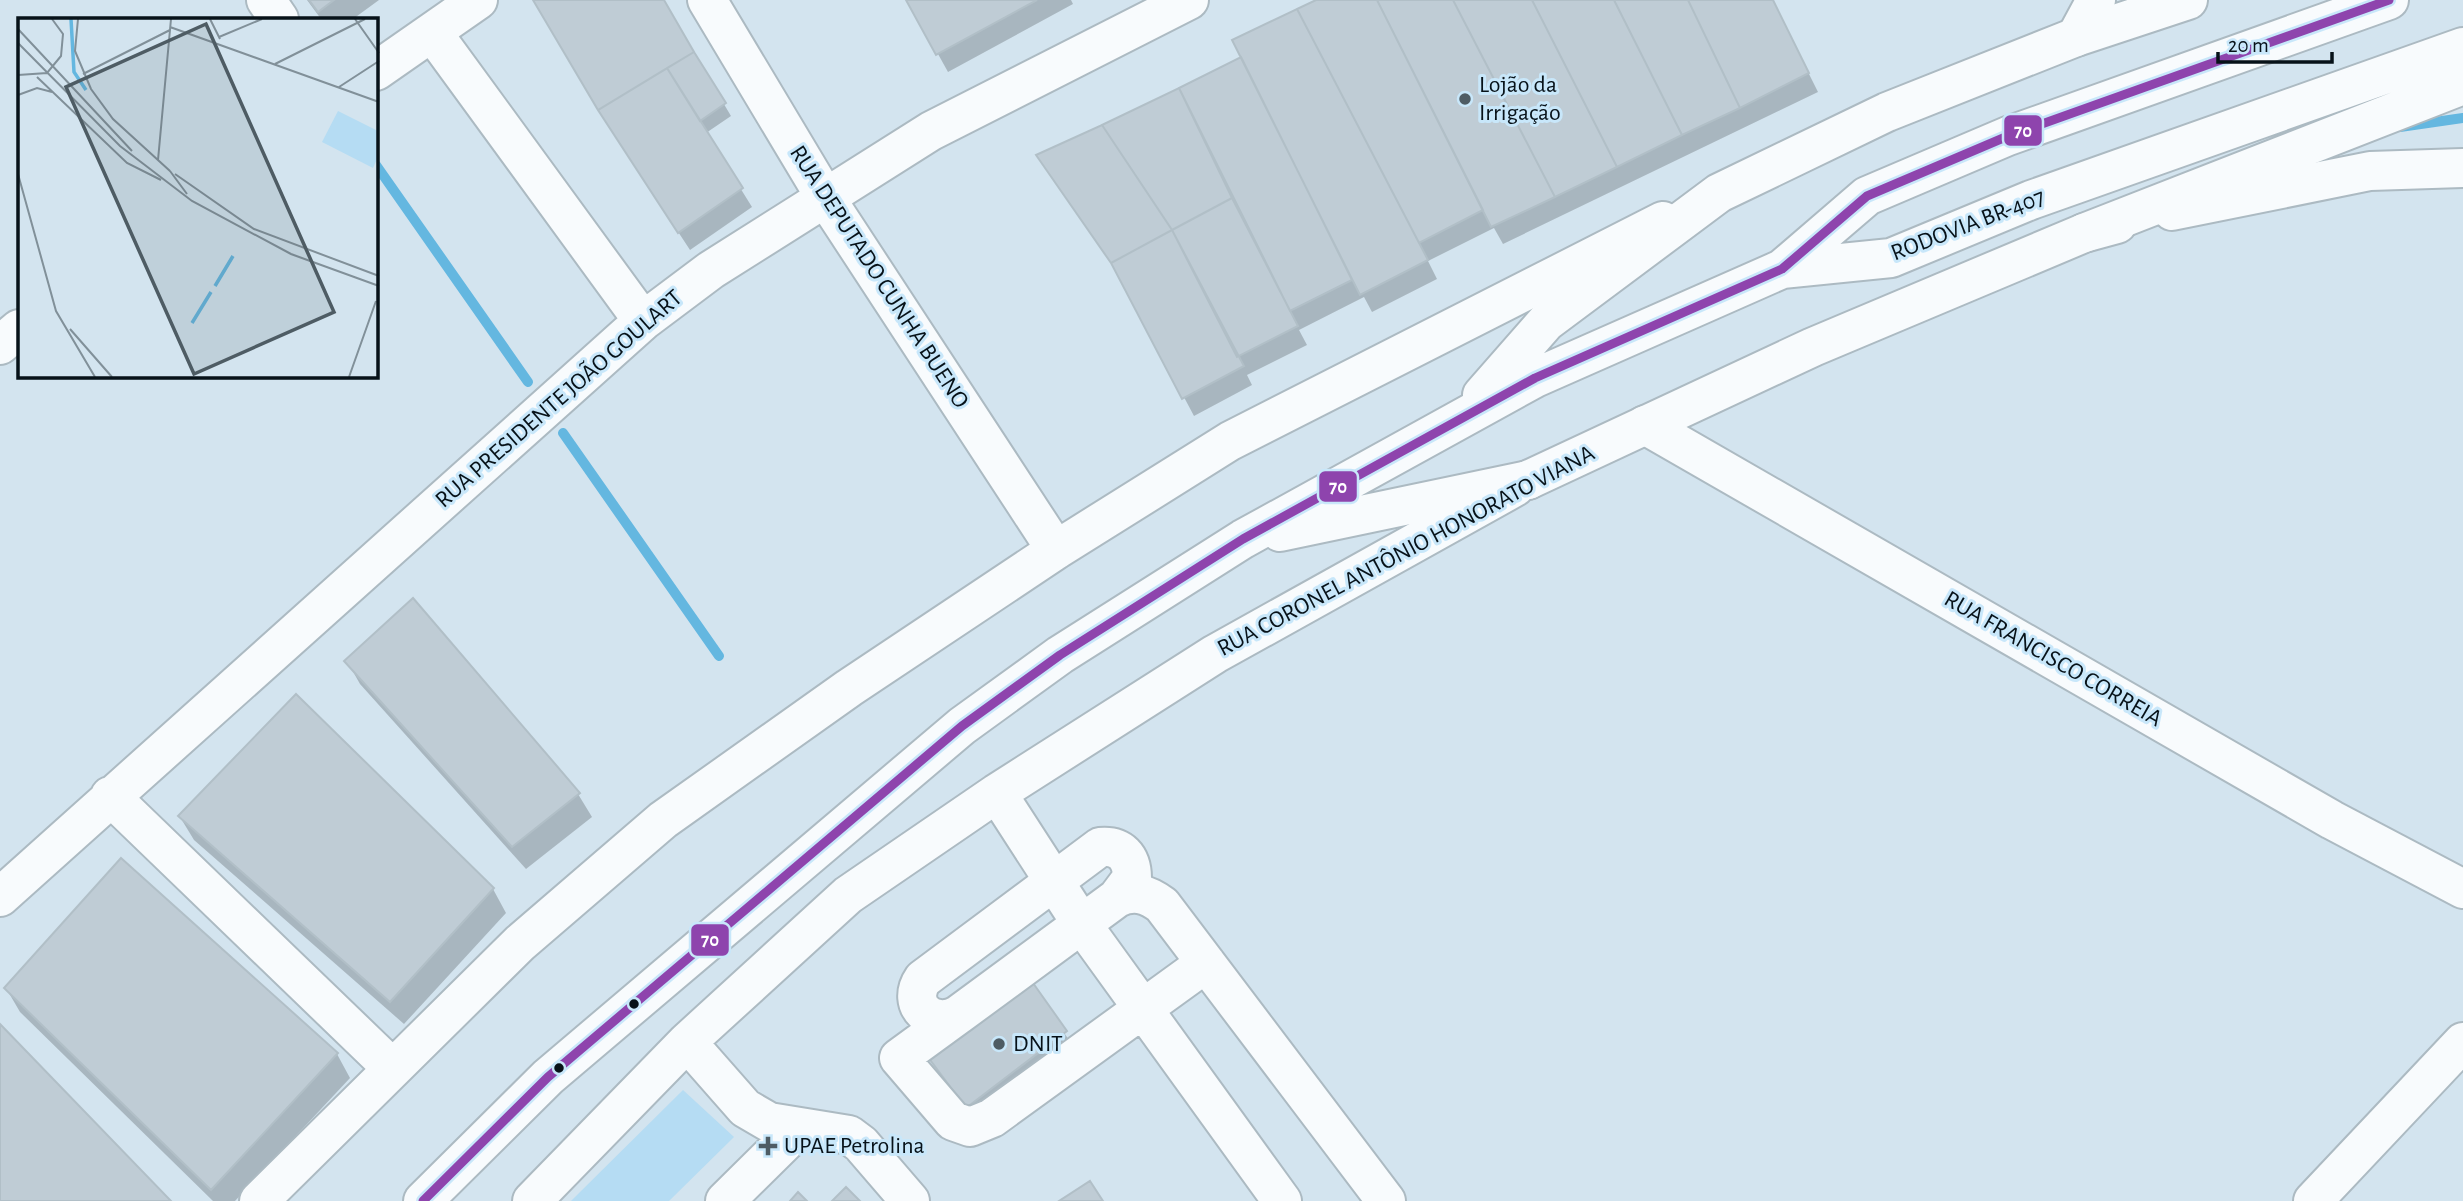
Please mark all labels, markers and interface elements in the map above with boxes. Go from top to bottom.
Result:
inset map [18,18,378,378]
scale bar [2218,21,2332,65]
text: 20 m [2228,35,2269,56]
place label: Lojão da Irrigação [1479,73,1561,125]
marker: Lojão da Irrigação [1457,91,1473,107]
line badge: 70 [2003,114,2043,147]
text: 70 [2014,122,2032,141]
street label: RUA DEPUTADO CUNHA BUENO [785,141,973,413]
street label: RODOVIA BR-407 [1888,185,2048,265]
street label: RUA PRESIDENTE JOÃO GOULART [430,284,687,512]
street label: RUA CORONEL ANTÔNIO HONORATO VIANA [1213,439,1599,661]
line badge: 70 [1318,470,1358,503]
text: 70 [1329,478,1347,497]
street label: RUA FRANCISCO CORREIA [1940,587,2166,731]
line badge: 70 [690,923,730,957]
text: 70 [701,931,719,950]
unlabelled marker [627,997,641,1011]
place label: DNIT [1013,1032,1063,1056]
marker: DNIT [991,1036,1007,1052]
unlabelled marker [552,1061,566,1075]
place label: UPAE Petrolina [784,1134,925,1158]
marker: UPAE Petrolina [758,1136,778,1156]

